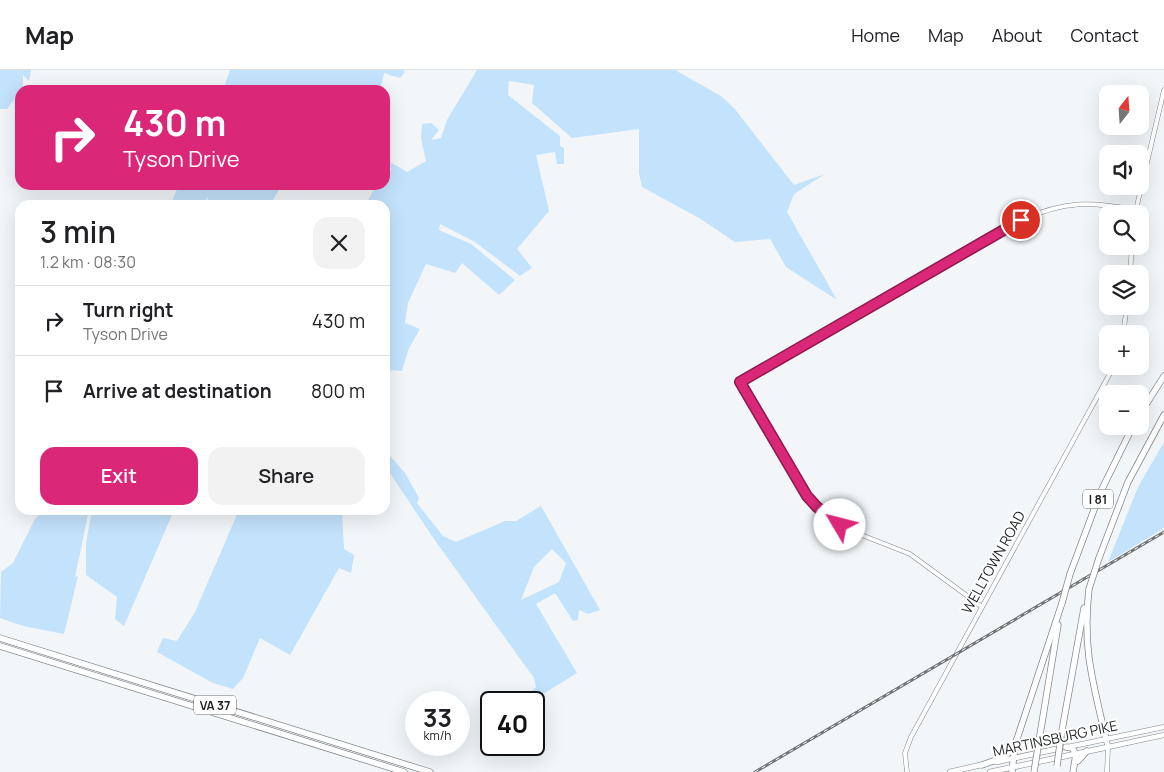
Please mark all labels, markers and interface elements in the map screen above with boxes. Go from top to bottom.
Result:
text: Map [25,18,74,51]
text: Home [851,23,900,47]
text: Map [928,23,964,47]
text: About [992,23,1042,47]
text: Contact [1070,23,1139,47]
north arrow [1099,85,1149,135]
map controls [1099,85,1149,435]
text: 430 m [123,99,226,147]
icon: right [40,105,105,170]
text: Tyson Drive [123,144,240,174]
button: sound [1099,145,1149,195]
pin [1000,199,1042,241]
button: search [1099,205,1149,255]
icon: arrive [1007,206,1035,234]
text: 3 min [40,211,116,252]
button: close [313,217,365,269]
text: 1.2 km · 08:30 [40,251,136,273]
button: layers [1099,265,1149,315]
text: Turn right [83,297,173,323]
icon: right [40,307,68,335]
text: 430 m [312,308,365,334]
text: Tyson Drive [83,323,168,345]
button: + [1099,325,1149,375]
icon: arrive [40,377,68,405]
text: Arrive at destination [83,378,272,404]
text: 800 m [311,378,365,404]
button: − [1099,385,1149,435]
button: Exit [40,447,198,505]
button: Share [208,447,365,505]
road number: I 81 [1083,489,1113,508]
position arrow [813,498,865,550]
street label: WELLTOWN ROAD [957,507,1029,617]
speed limit sign: 40 [480,691,545,756]
road number: VA 37 [194,696,236,714]
text: 33 [423,700,452,735]
street label: MARTINSBURG PIKE [991,715,1119,761]
text: km/h [424,727,451,744]

